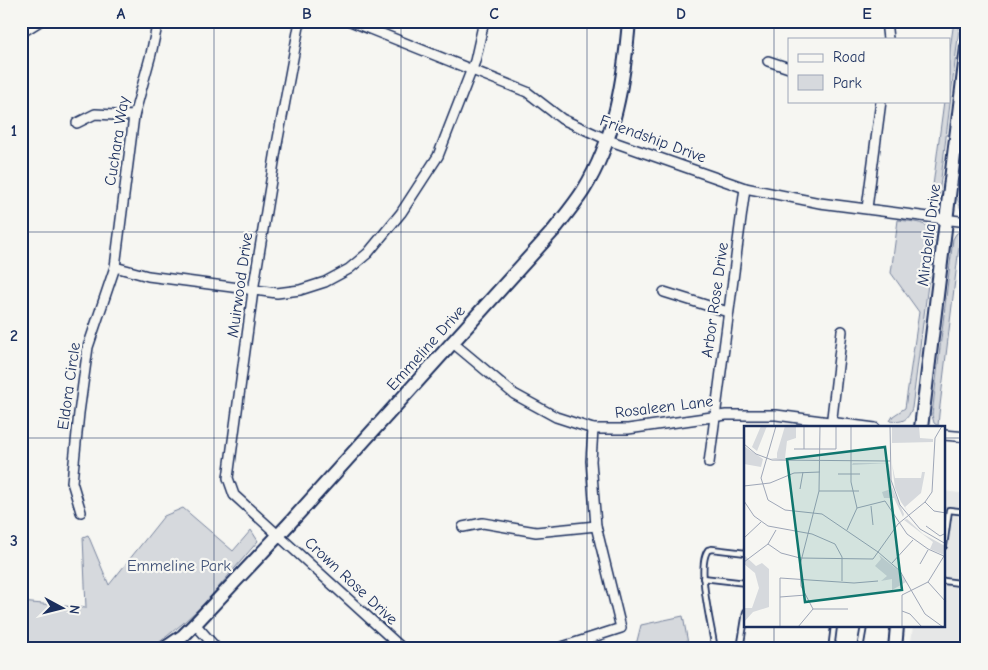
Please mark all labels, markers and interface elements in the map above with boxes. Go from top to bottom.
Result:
text: A [117,5,126,23]
text: B [302,5,312,23]
text: C [489,5,499,23]
text: D [676,5,686,23]
text: E [862,5,872,23]
legend [788,38,950,102]
text: Road [833,48,865,66]
text: Park [833,74,862,92]
street label: Cuchara Way [101,94,133,187]
street label: Friendship Drive [597,111,709,167]
text: 1 [11,122,17,140]
street label: Mirabella Drive [914,183,944,287]
street label: Muirwood Drive [224,231,256,339]
street label: Arbor Rose Drive [698,241,732,359]
street label: Emmeline Drive [383,302,469,394]
text: 2 [10,327,18,345]
street label: Eldora Circle [54,341,84,431]
street label: Rosaleen Lane [614,392,714,422]
inset map [744,426,946,628]
text: 3 [10,532,18,550]
street label: Crown Rose Drive [301,533,401,629]
park label: Emmeline Park [127,557,231,575]
north arrow [38,582,88,632]
text: N [65,604,83,615]

